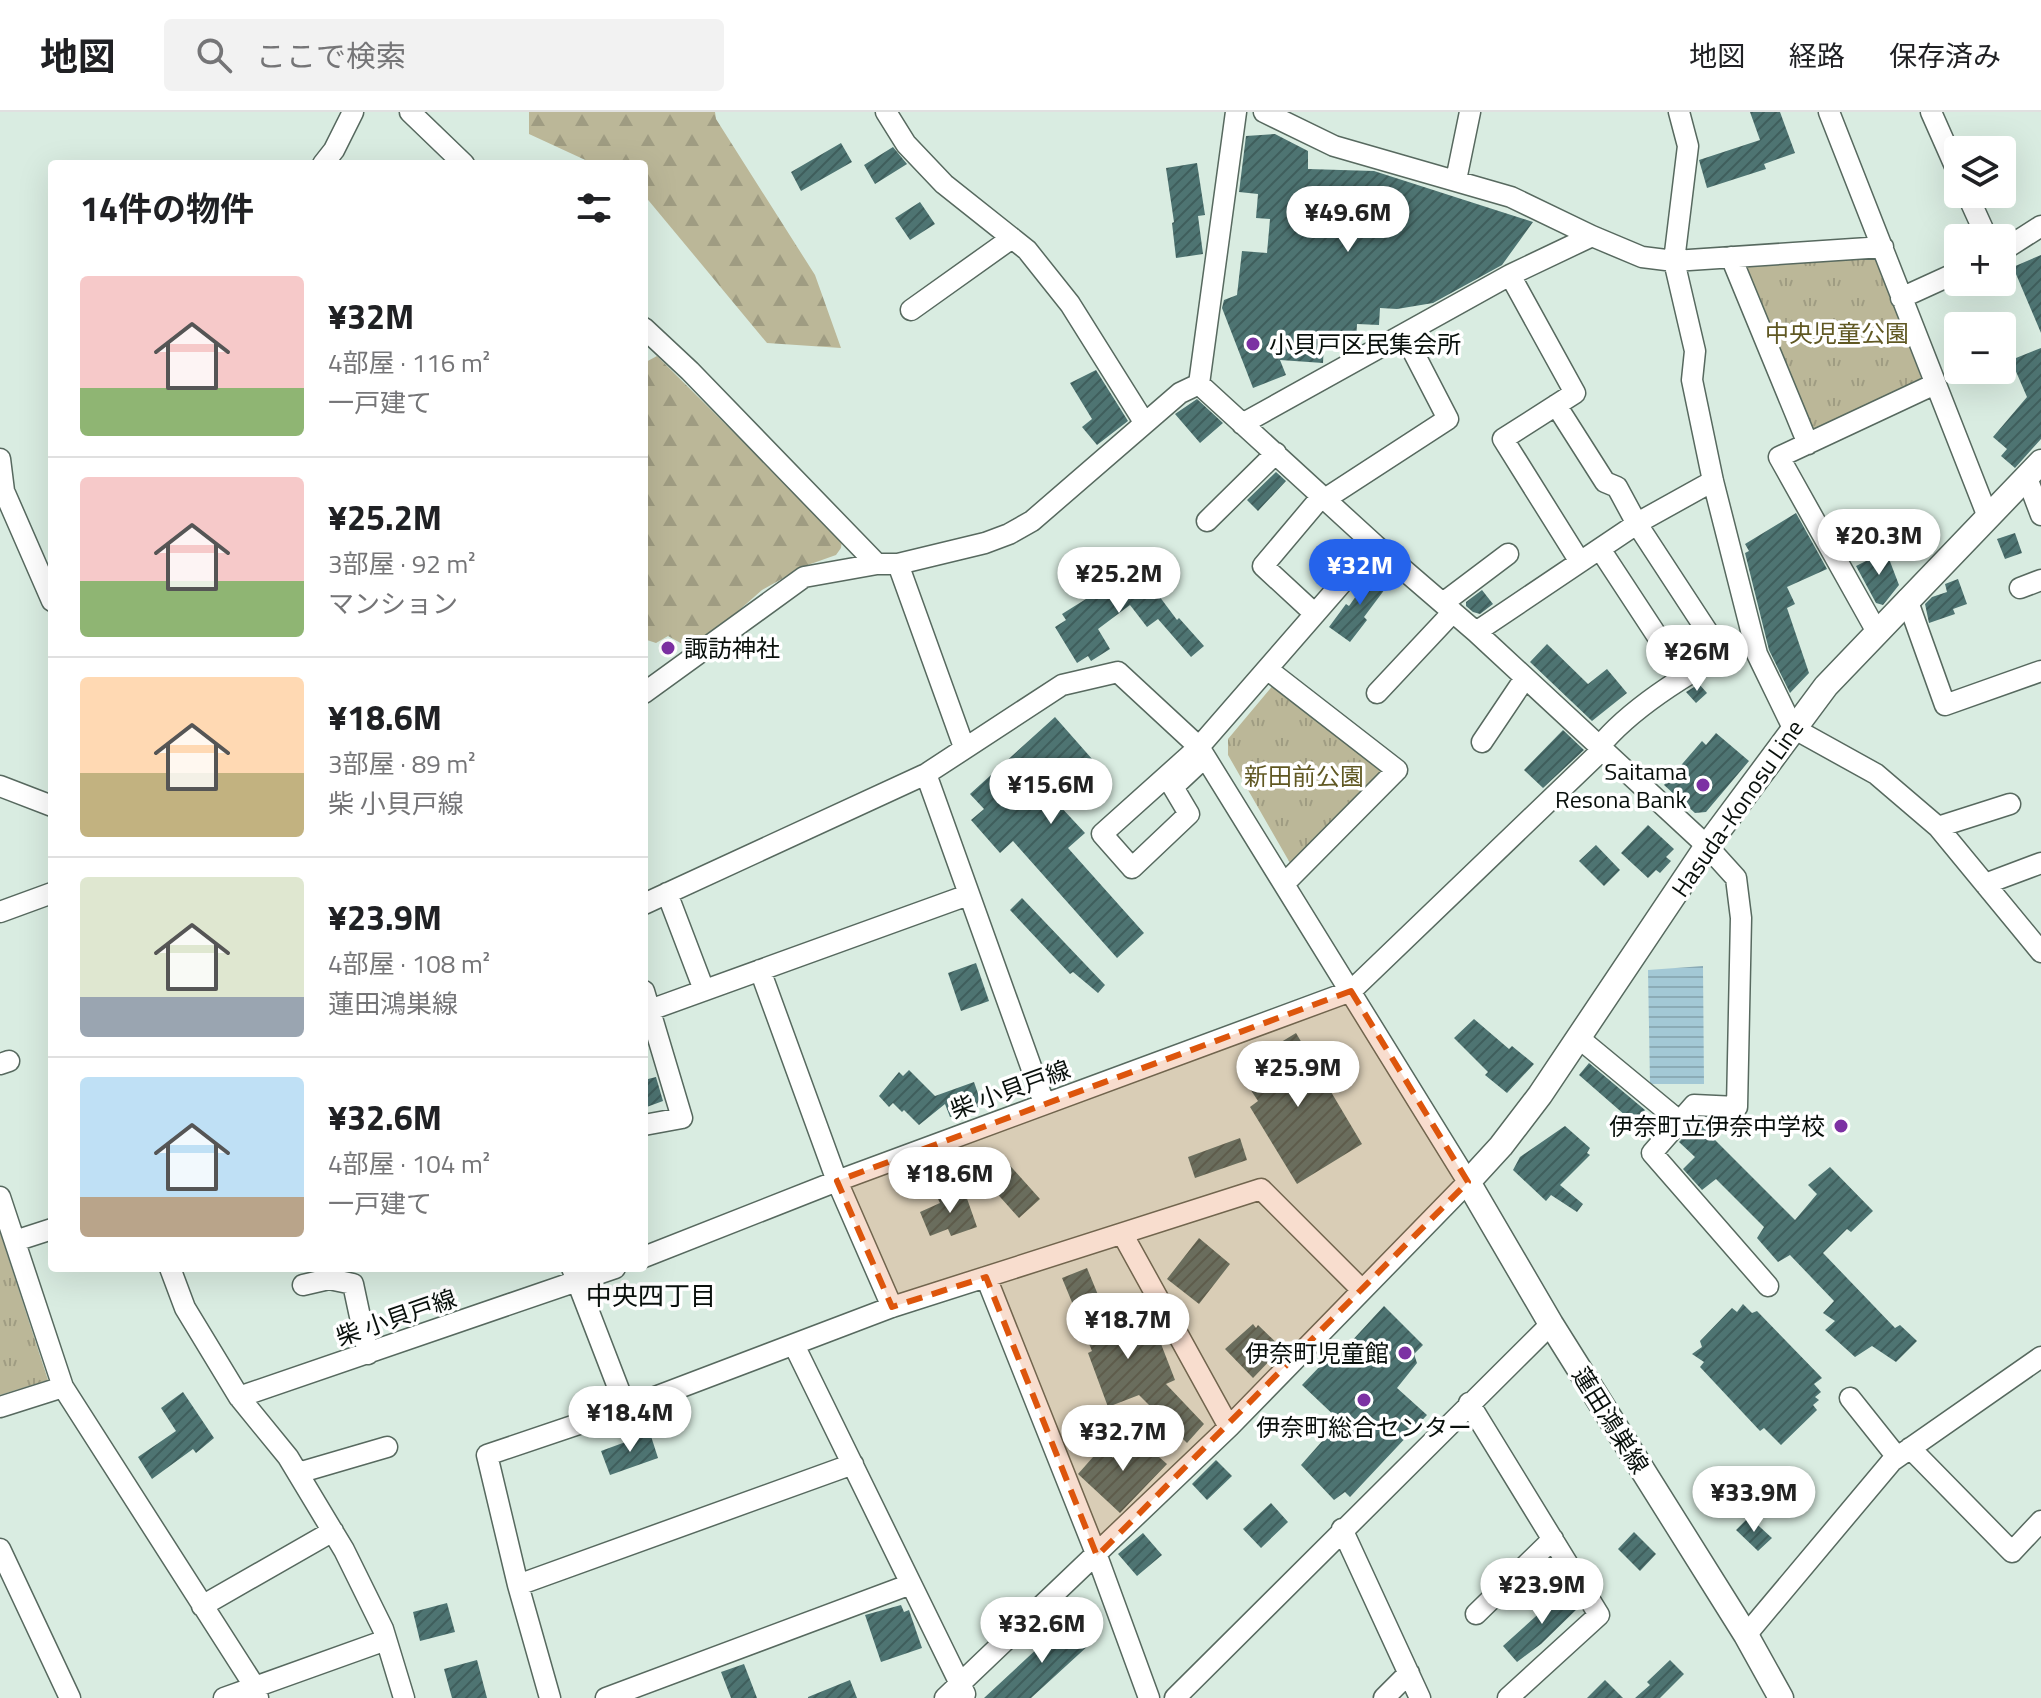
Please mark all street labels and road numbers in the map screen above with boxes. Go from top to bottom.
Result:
street label: Hasuda-Konosu Line [1662,712,1812,904]
street label: 柴 小貝戸線 [945,1051,1075,1127]
street label: 柴 小貝戸線 [331,1280,461,1354]
street label: 蓮田鴻巣線 [1564,1360,1658,1480]

